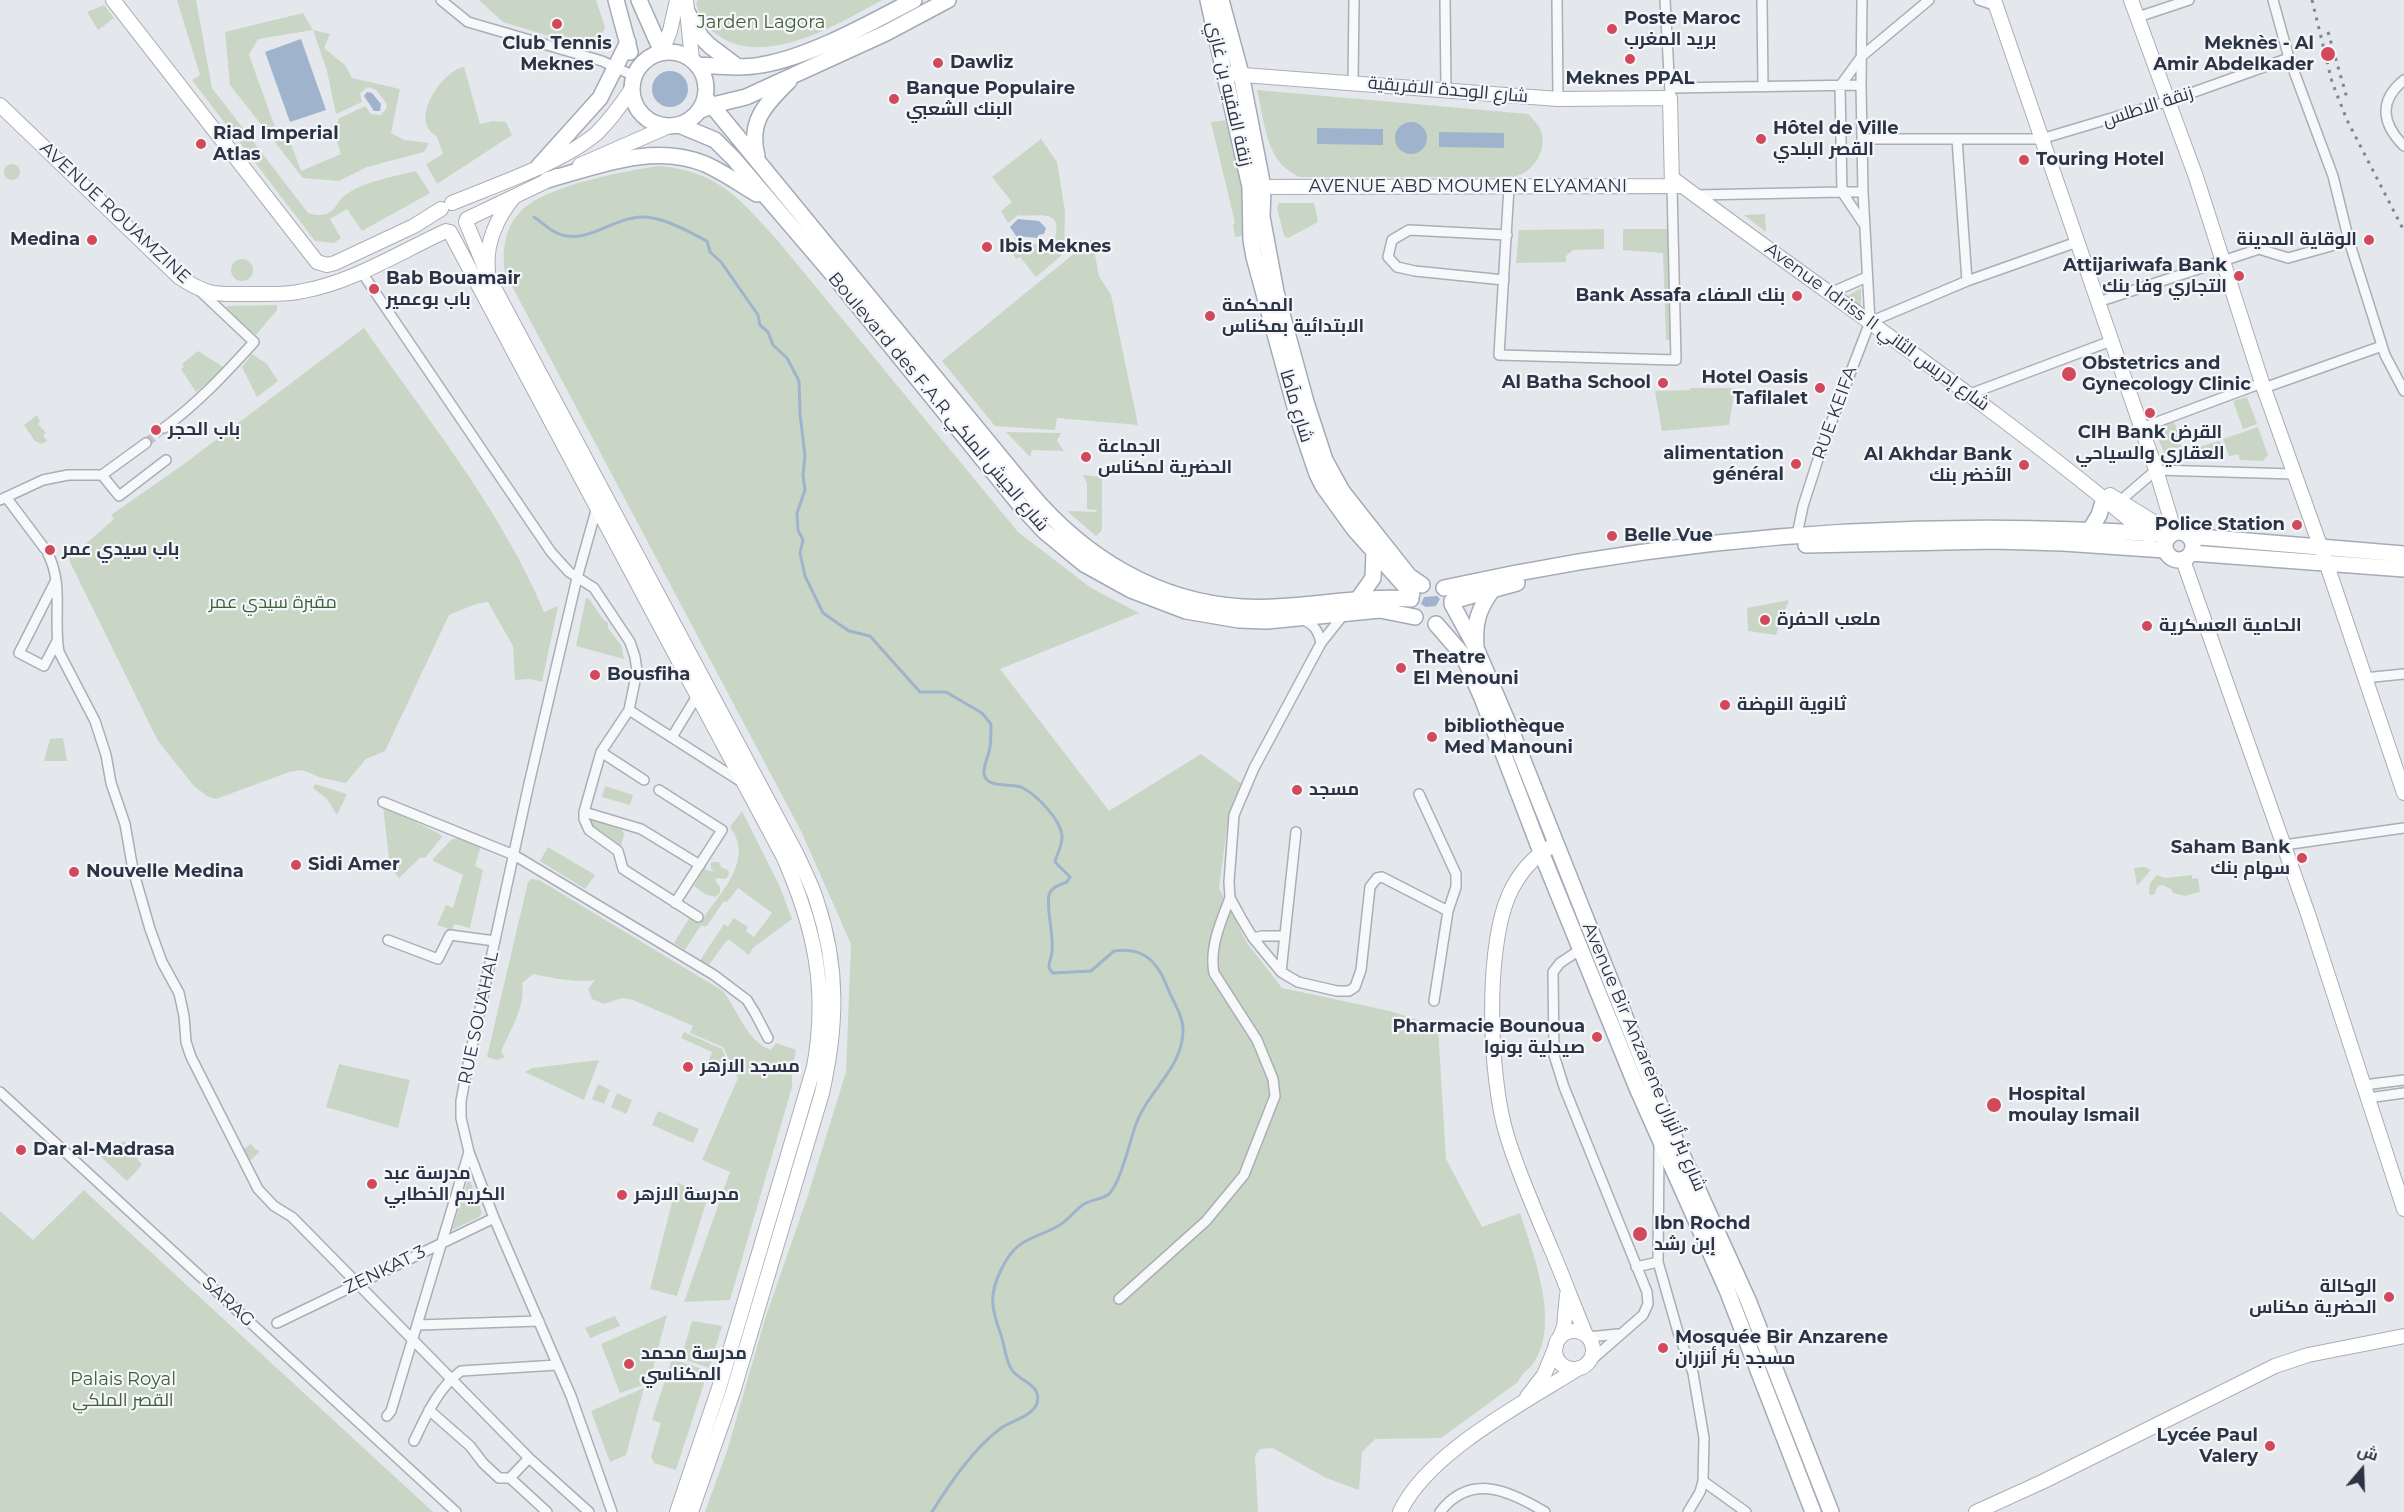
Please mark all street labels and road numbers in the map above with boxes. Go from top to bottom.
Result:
street label: زنقة الفقيه بن غازي [1202,19,1256,169]
street label: شارع الوحدة الافريقية [1367,72,1529,108]
street label: زنقة الاطلس [2100,82,2196,132]
street label: AVENUE ROUAMZINE [35,137,195,289]
street label: AVENUE ABD MOUMEN ELYAMANI [1309,176,1627,198]
street label: Avenue Idriss II شارع إدريس الثاني [1760,238,1994,416]
street label: Boulevard des F.A.R شارع الجيش الملكي [823,268,1053,536]
street label: RUE KEIFA [1808,363,1862,463]
street label: شارع مآطا [1275,367,1317,445]
street label: Avenue Bir Anzarene شارع بئر أنزران [1577,919,1711,1195]
street label: RUE SOUAHAL [454,950,504,1086]
street label: ZENKAT 3 [341,1241,429,1299]
street label: SARAG [197,1272,259,1332]

